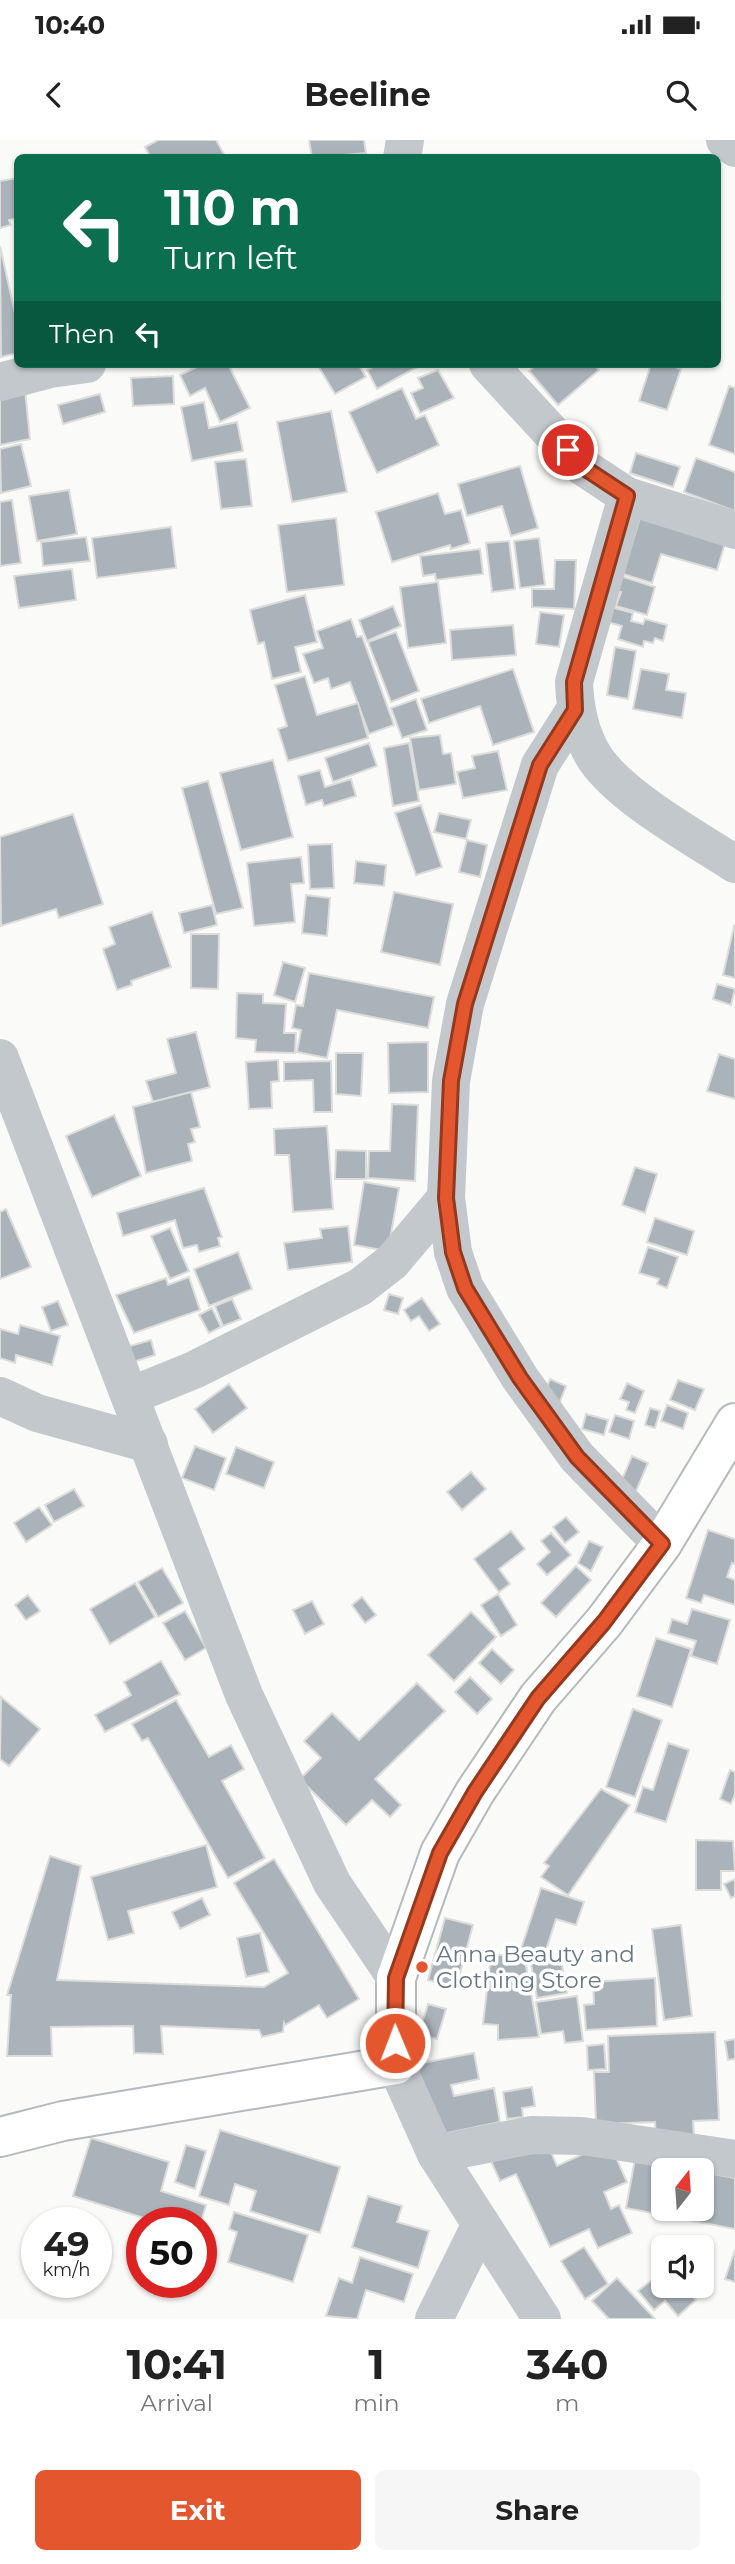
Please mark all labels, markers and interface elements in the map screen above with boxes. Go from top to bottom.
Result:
text: 10:40 [35,9,105,41]
text: Beeline [304,75,431,114]
icon: back [35,76,73,114]
icon: search [662,76,700,114]
text: 110 m [164,178,301,237]
icon: left [49,182,140,273]
text: Turn left [164,238,298,277]
icon: left [129,315,167,353]
text: Then [49,318,115,350]
pin [538,420,598,480]
icon: arrive [549,431,587,469]
place label: Anna Beauty and Clothing Store [436,1940,635,1994]
marker: Anna Beauty and Clothing Store [414,1959,430,1975]
position arrow [358,2006,432,2080]
north arrow [651,2158,714,2221]
map controls [651,2158,714,2298]
speed limit sign: 50 [126,2207,217,2298]
text: 49 [43,2222,90,2265]
button: sound [651,2235,714,2298]
text: km/h [42,2259,91,2281]
text: 10:41 [127,2338,227,2390]
text: 1 [368,2338,385,2390]
text: 340 [526,2338,608,2390]
text: Arrival [140,2389,213,2417]
text: min [353,2389,400,2417]
text: m [555,2389,579,2417]
button: Exit [35,2470,361,2550]
button: Share [375,2470,700,2550]

